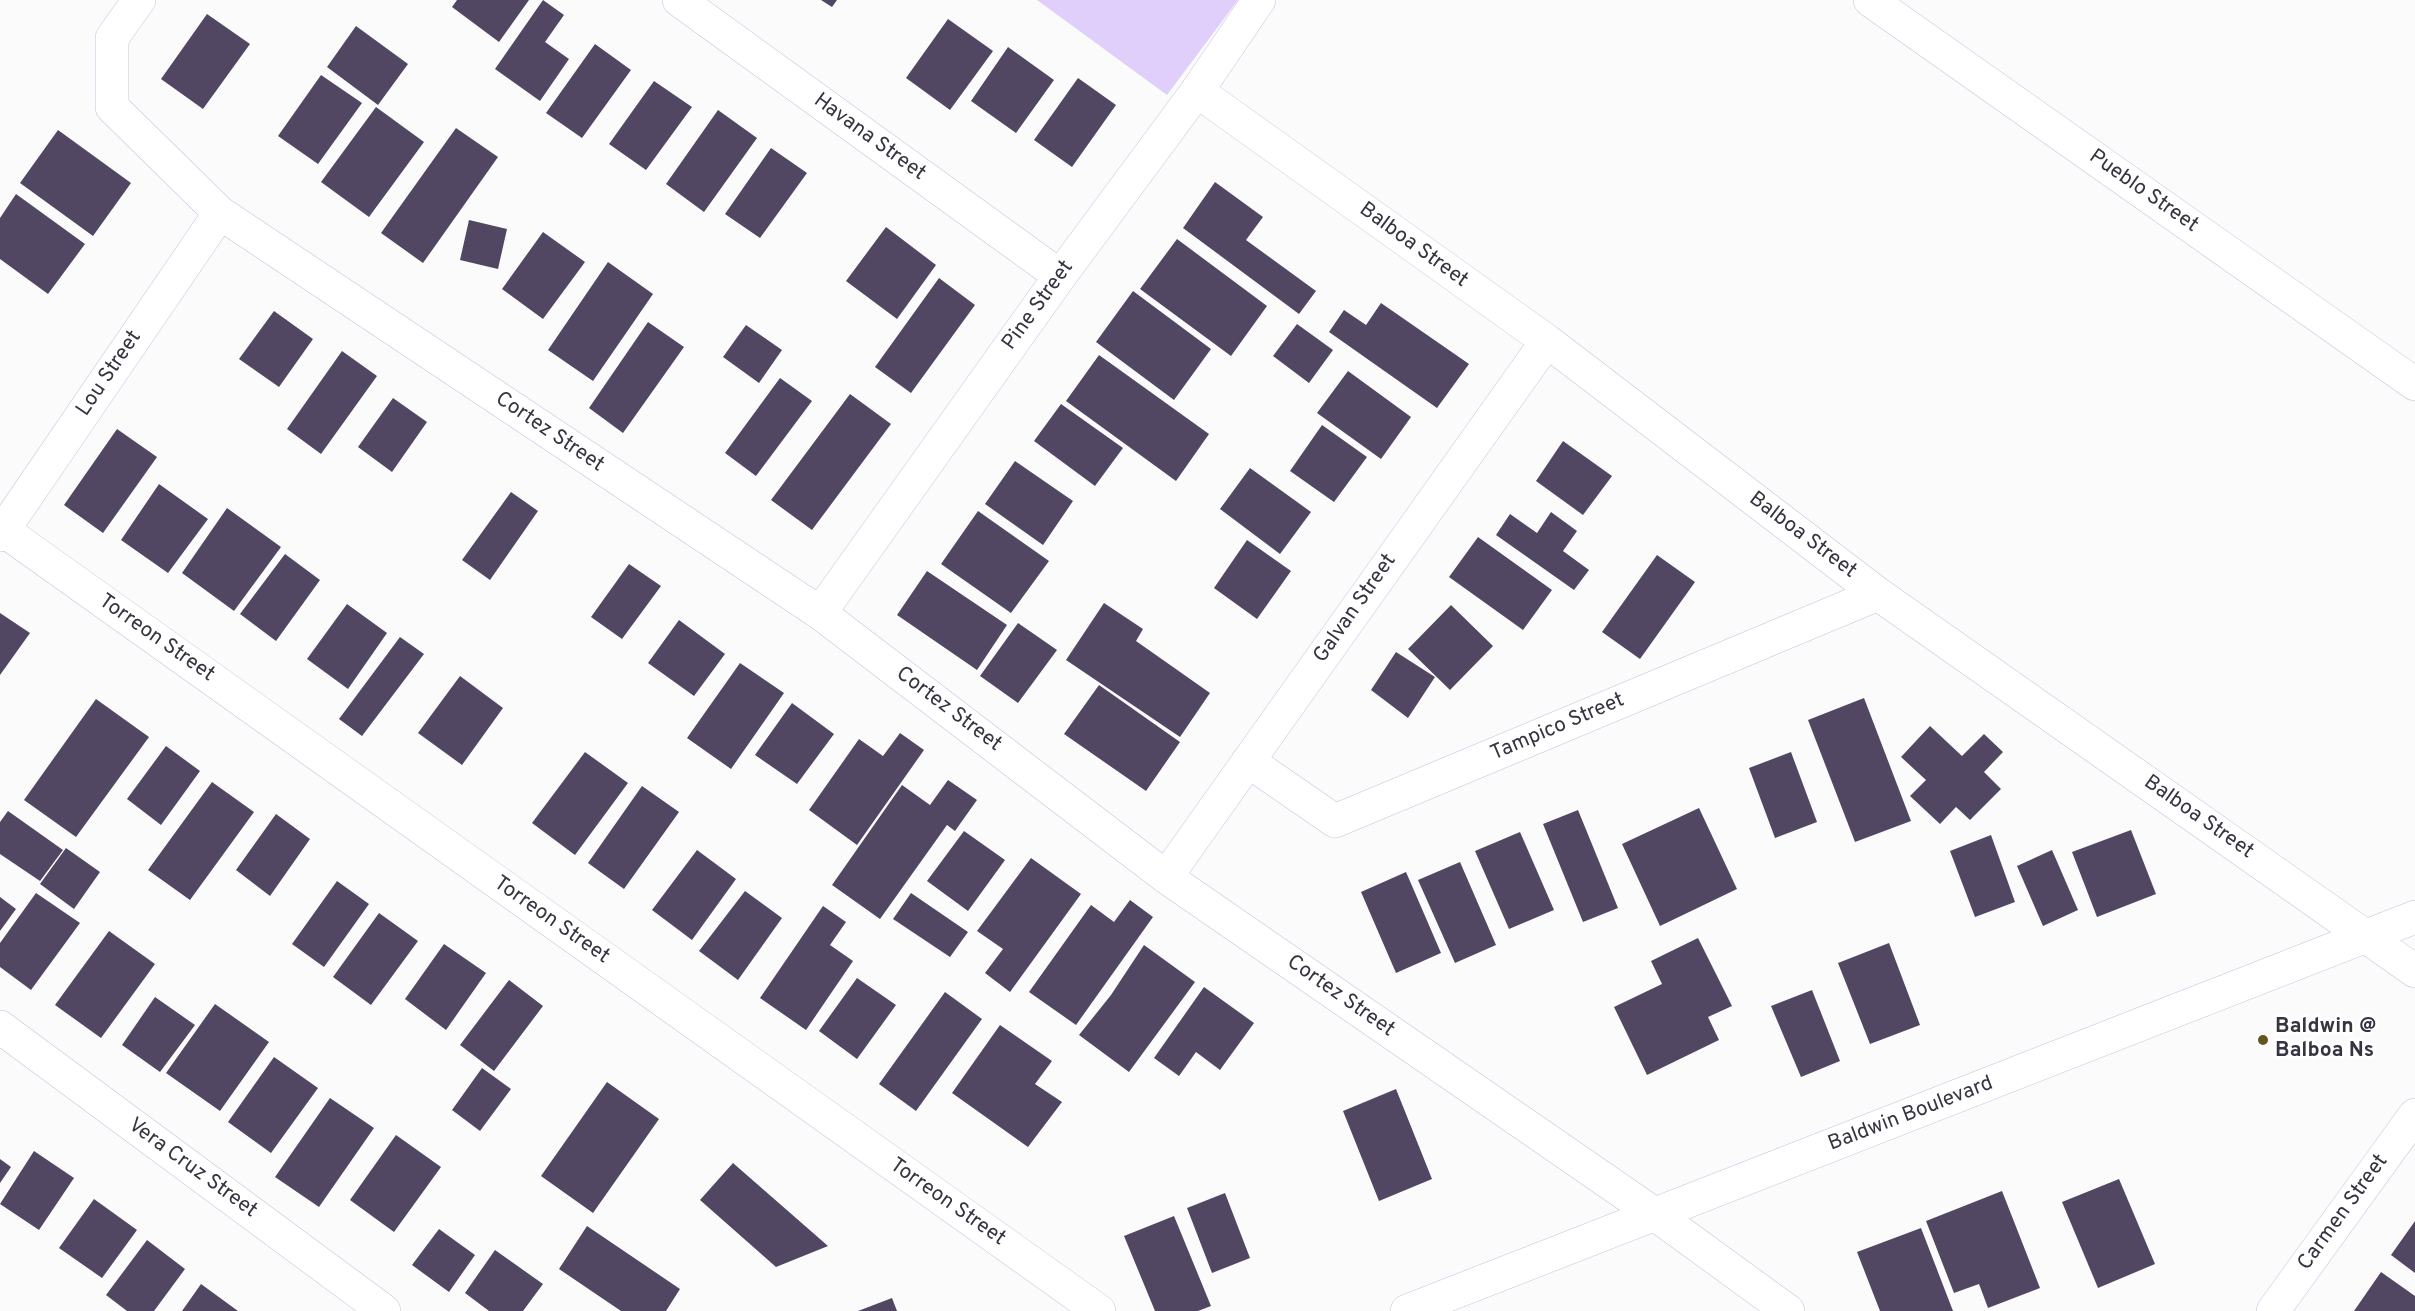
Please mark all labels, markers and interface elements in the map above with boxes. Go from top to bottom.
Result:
street label: Havana Street [808,89,930,187]
street label: Pueblo Street [2083,145,2203,239]
street label: Balboa Street [1354,198,1472,294]
street label: Pine Street [998,256,1080,356]
street label: Lou Street [72,326,148,422]
street label: Cortez Street [490,387,608,479]
street label: Balboa Street [1743,487,1861,585]
street label: Galvan Street [1309,550,1403,668]
street label: Torreon Street [93,590,219,688]
street label: Cortez Street [890,662,1006,758]
street label: Tampico Street [1487,689,1629,767]
street label: Balboa Street [2138,771,2258,865]
street label: Torreon Street [488,872,614,970]
street label: Cortez Street [1281,951,1399,1043]
place label: Baldwin @ Balboa Ns [2275,1015,2376,1065]
marker: Baldwin @ Balboa Ns [2256,1033,2270,1047]
street label: Baldwin Boulevard [1825,1072,1997,1158]
street label: Vera Cruz Street [122,1114,262,1224]
street label: Carmen Street [2293,1150,2395,1276]
street label: Torreon Street [884,1154,1010,1252]

